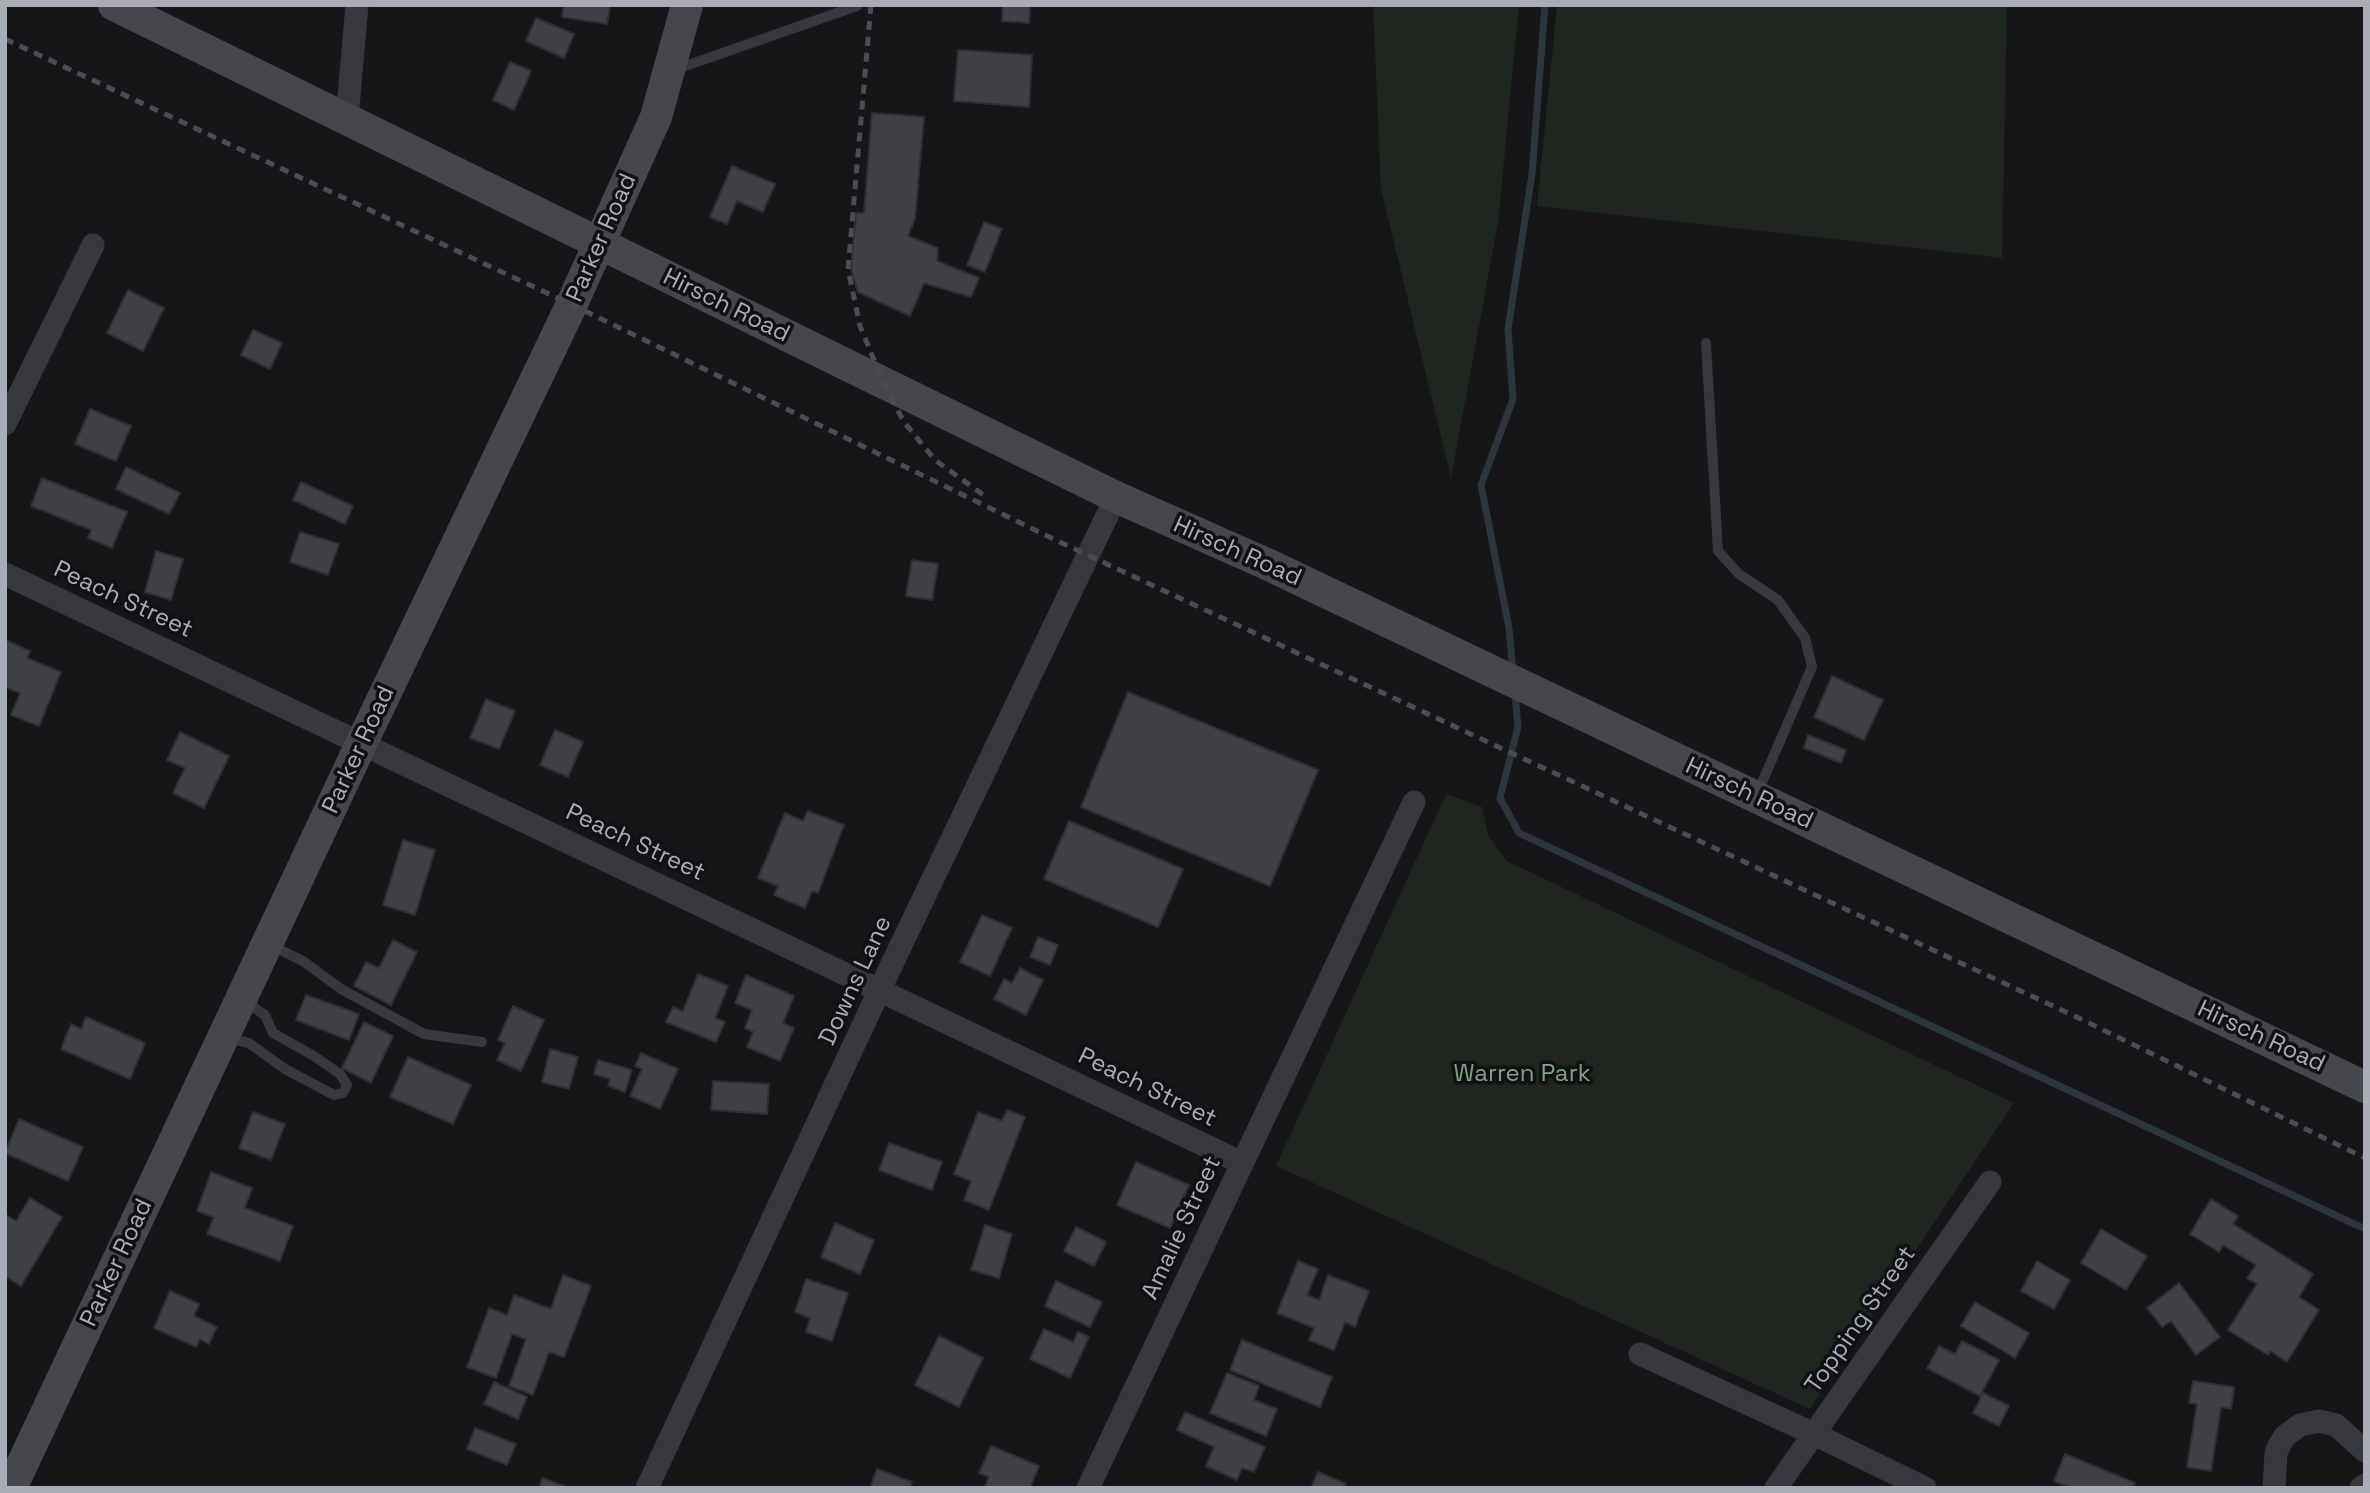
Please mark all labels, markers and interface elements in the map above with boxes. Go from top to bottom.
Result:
street label: Parker Road [561,169,643,307]
street label: Hirsch Road [658,263,794,349]
street label: Hirsch Road [1168,511,1306,593]
street label: Peach Street [49,555,197,645]
street label: Parker Road [317,682,401,818]
street label: Hirsch Road [1681,752,1817,836]
street label: Peach Street [561,798,709,888]
street label: Downs Lane [814,912,898,1050]
street label: Hirsch Road [2193,995,2329,1079]
street label: Peach Street [1073,1042,1221,1134]
park label: Warren Park [1453,1060,1591,1088]
street label: Amalie Street [1136,1152,1228,1304]
street label: Parker Road [75,1195,159,1331]
street label: Topping Street [1800,1241,1922,1399]

